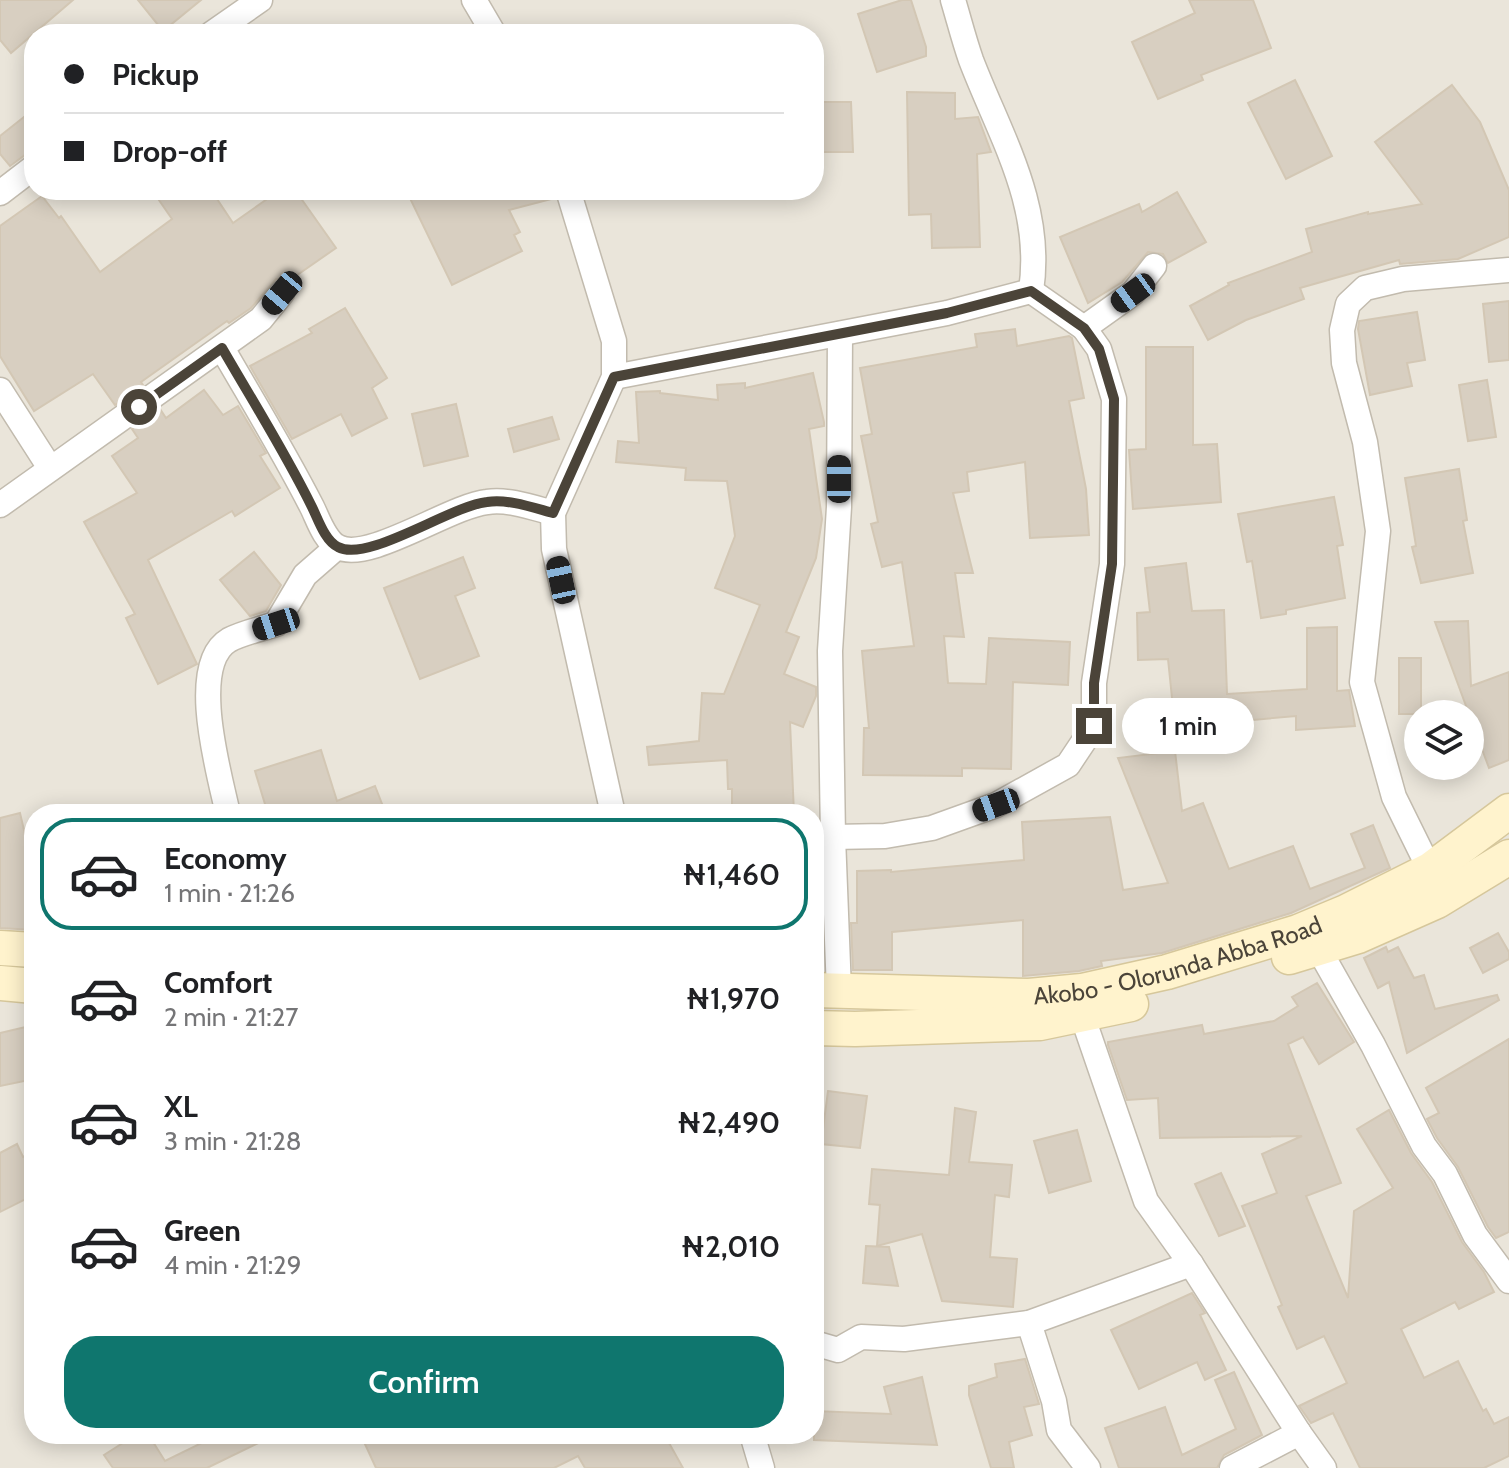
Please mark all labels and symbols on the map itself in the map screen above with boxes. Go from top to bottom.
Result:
car [257,267,307,319]
car [1107,269,1159,317]
route start [121,389,157,425]
car [827,455,851,503]
car [544,554,578,606]
car [249,605,303,643]
callout: 1 min [1122,698,1254,754]
route end [1076,708,1112,744]
car [969,786,1023,824]
street label: Akobo - Olorunda Abba Road [1032,909,1326,1010]

